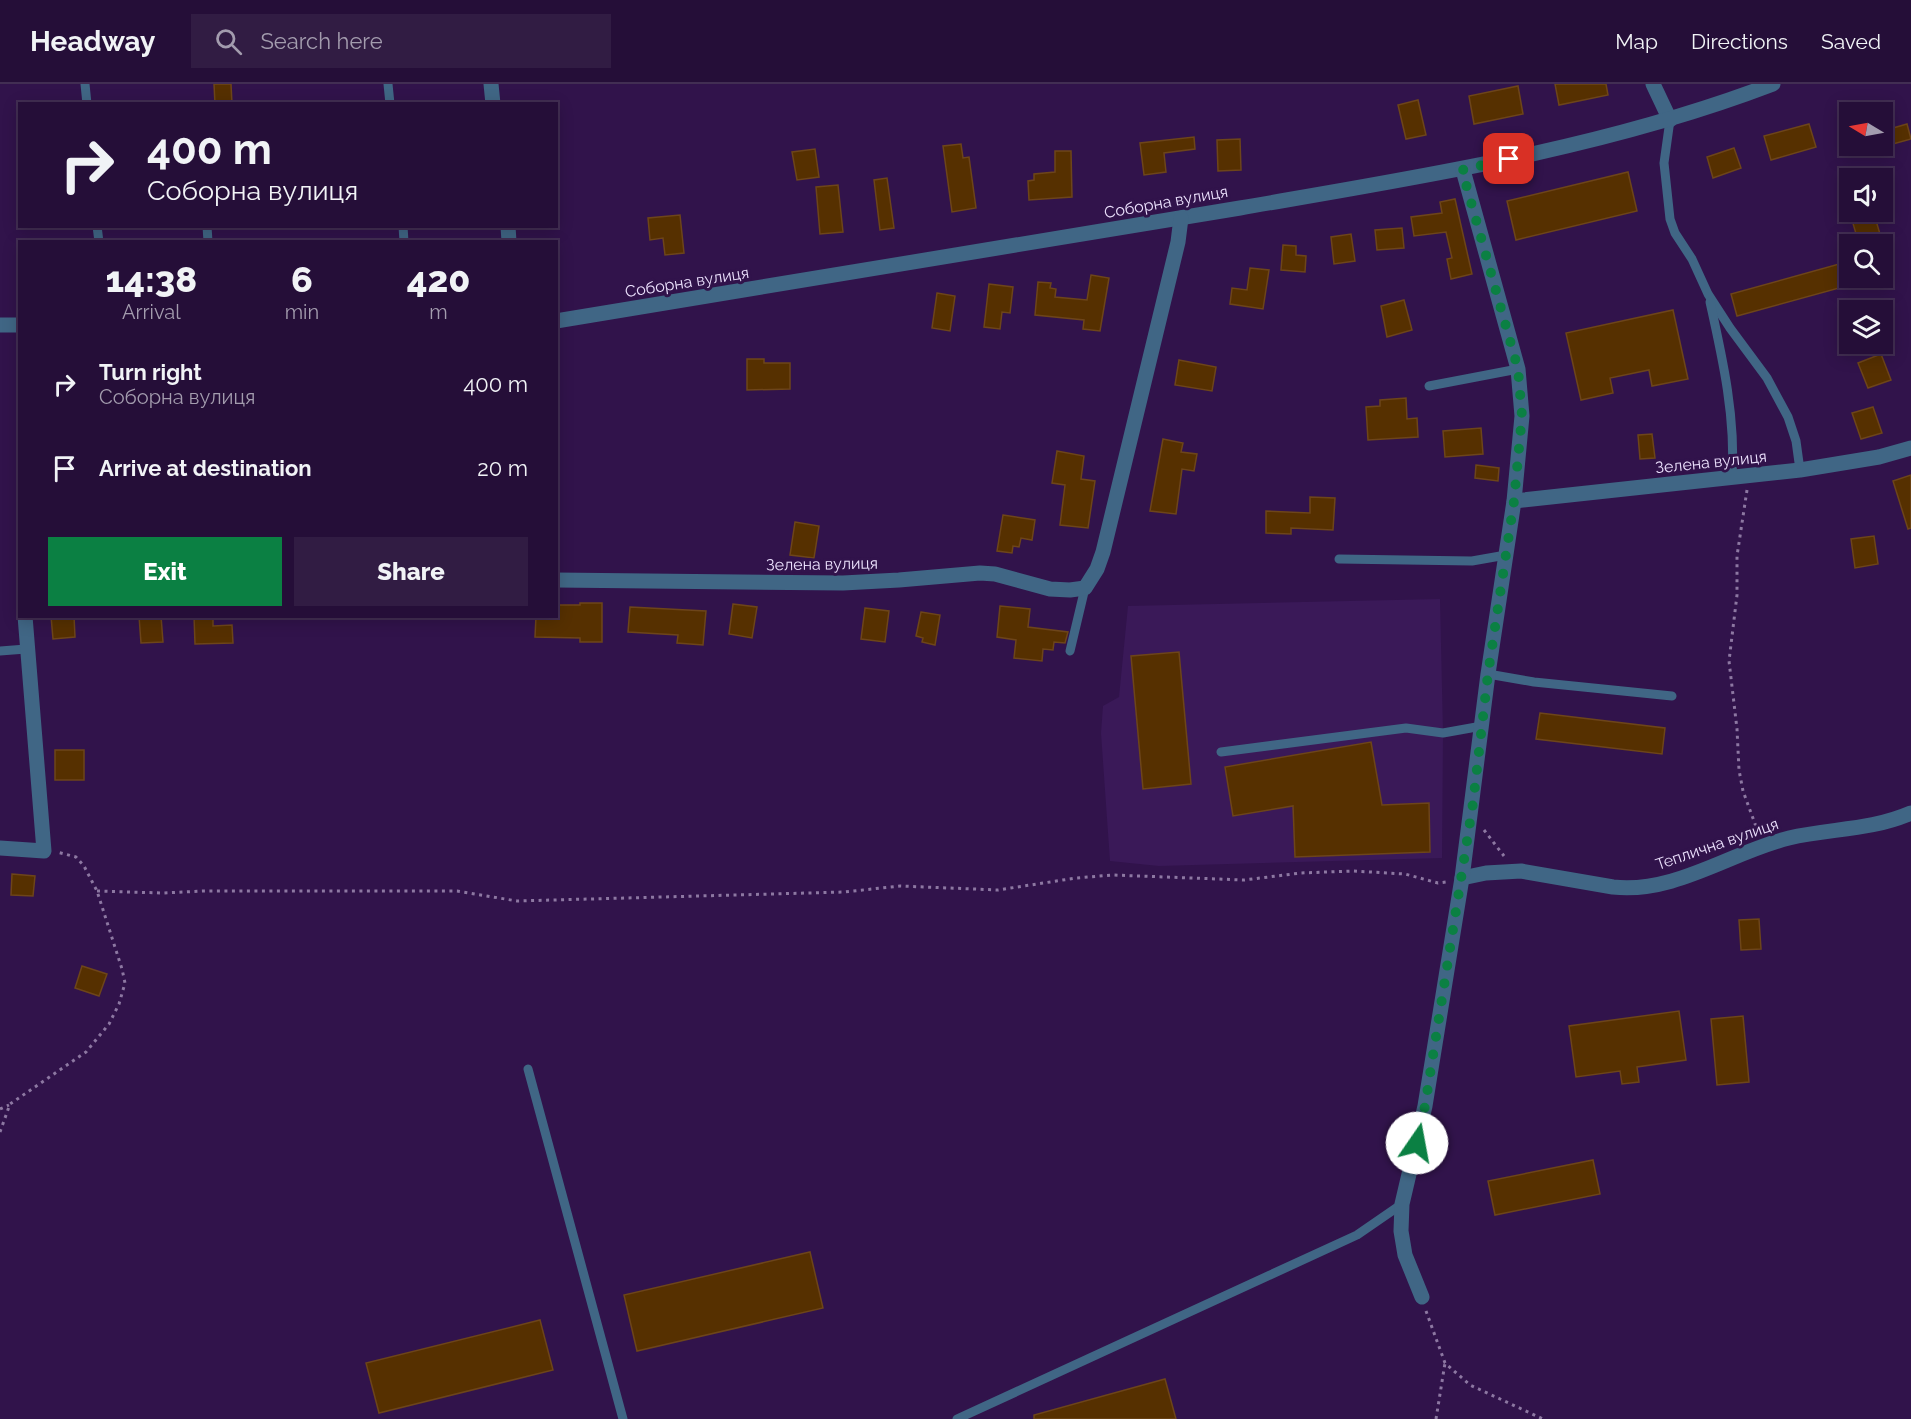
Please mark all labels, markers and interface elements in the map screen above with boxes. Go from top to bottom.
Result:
search box [191,14,611,68]
text: Headway [30,25,155,58]
icon: search [212,25,245,58]
text: Search here [260,28,383,54]
text: Map [1615,29,1658,54]
text: Directions [1691,29,1788,54]
text: Saved [1821,29,1881,54]
north arrow [1839,102,1893,156]
map controls [1839,102,1893,354]
text: 400 m [147,125,272,174]
icon: right [48,126,126,204]
pin [1483,133,1534,184]
icon: arrive [1492,142,1525,175]
button: sound [1839,168,1893,222]
text: Соборна вулиця [147,175,358,206]
street label: Соборна вулиця [1103,182,1229,222]
button: search [1839,234,1893,288]
text: 14:38 [106,258,197,300]
text: 6 [291,258,313,300]
text: 420 [407,258,470,300]
street label: Соборна вулиця [624,263,750,301]
text: Arrival [122,300,181,324]
text: min [285,300,319,324]
text: m [429,300,448,324]
button: layers [1839,300,1893,354]
text: Turn right [99,359,202,385]
icon: right [48,368,81,401]
text: 400 m [463,371,528,397]
text: Соборна вулиця [99,385,255,409]
street label: Зелена вулиця [1654,447,1768,477]
icon: arrive [48,452,81,485]
text: Arrive at destination [99,455,312,481]
text: 20 m [477,455,528,481]
button: Exit [48,537,282,606]
button: Share [294,537,528,606]
street label: Зелена вулиця [766,554,878,574]
street label: Теплична вулиця [1653,814,1781,874]
position arrow [1385,1111,1449,1175]

